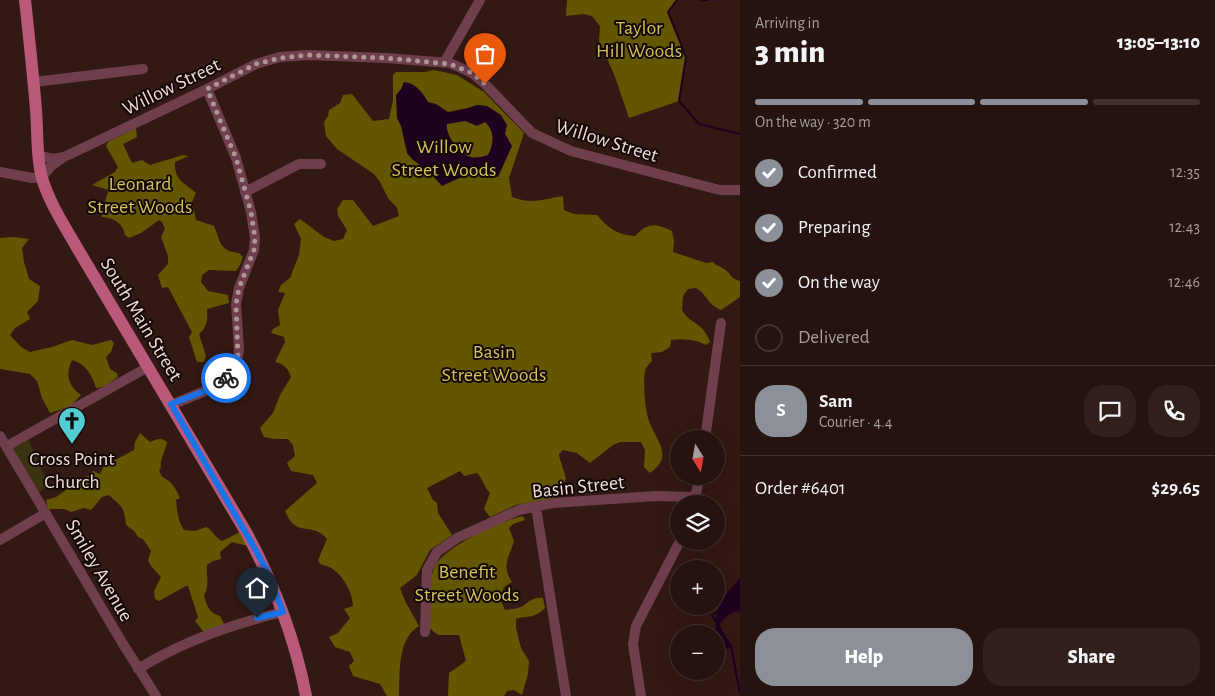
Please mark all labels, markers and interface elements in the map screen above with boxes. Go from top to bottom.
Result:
text: Arriving in [755,15,820,31]
park label: Taylor Hill Woods [596,18,682,61]
pin [464,33,506,84]
text: 13:05–13:10 [1117,33,1200,52]
text: 3 min [755,36,825,68]
icon: bag [471,40,499,68]
street label: Willow Street [119,54,224,119]
text: On the way · 320 m [755,114,871,130]
street label: Willow Street [553,116,661,166]
park label: Willow Street Woods [392,137,496,180]
icon: check [755,159,783,187]
text: Confirmed [798,163,877,182]
text: 12:35 [1170,164,1200,180]
park label: Leonard Street Woods [88,174,192,217]
icon: check [755,214,783,242]
text: Preparing [798,218,871,237]
text: 12:43 [1169,219,1200,235]
street label: South Main Street [97,255,186,385]
icon: check [755,269,783,297]
text: On the way [798,273,880,292]
text: 12:46 [1168,274,1200,290]
text: Delivered [798,328,870,347]
park label: Basin Street Woods [442,342,546,385]
courier [201,353,251,403]
icon: bike [212,364,240,392]
button: chat [1084,385,1136,437]
button: phone [1148,385,1200,437]
text: Sam [819,392,853,411]
text: S [776,401,786,420]
church icon: Cross Point Church [57,406,87,445]
text: Courier · 4.4 [819,414,892,430]
north arrow [670,430,725,485]
map controls [670,430,725,680]
place label: Cross Point Church [29,449,115,492]
street label: Basin Street [531,472,626,502]
text: Order #6401 [755,479,846,498]
text: $29.65 [1152,479,1200,498]
button: layers [670,495,725,550]
street label: Smiley Avenue [62,516,136,625]
button: + [670,560,725,615]
park label: Benefit Street Woods [415,562,519,605]
pin [236,567,278,618]
icon: home [243,574,271,602]
button: − [670,625,725,680]
button: Help [755,628,973,686]
button: Share [983,628,1200,686]

